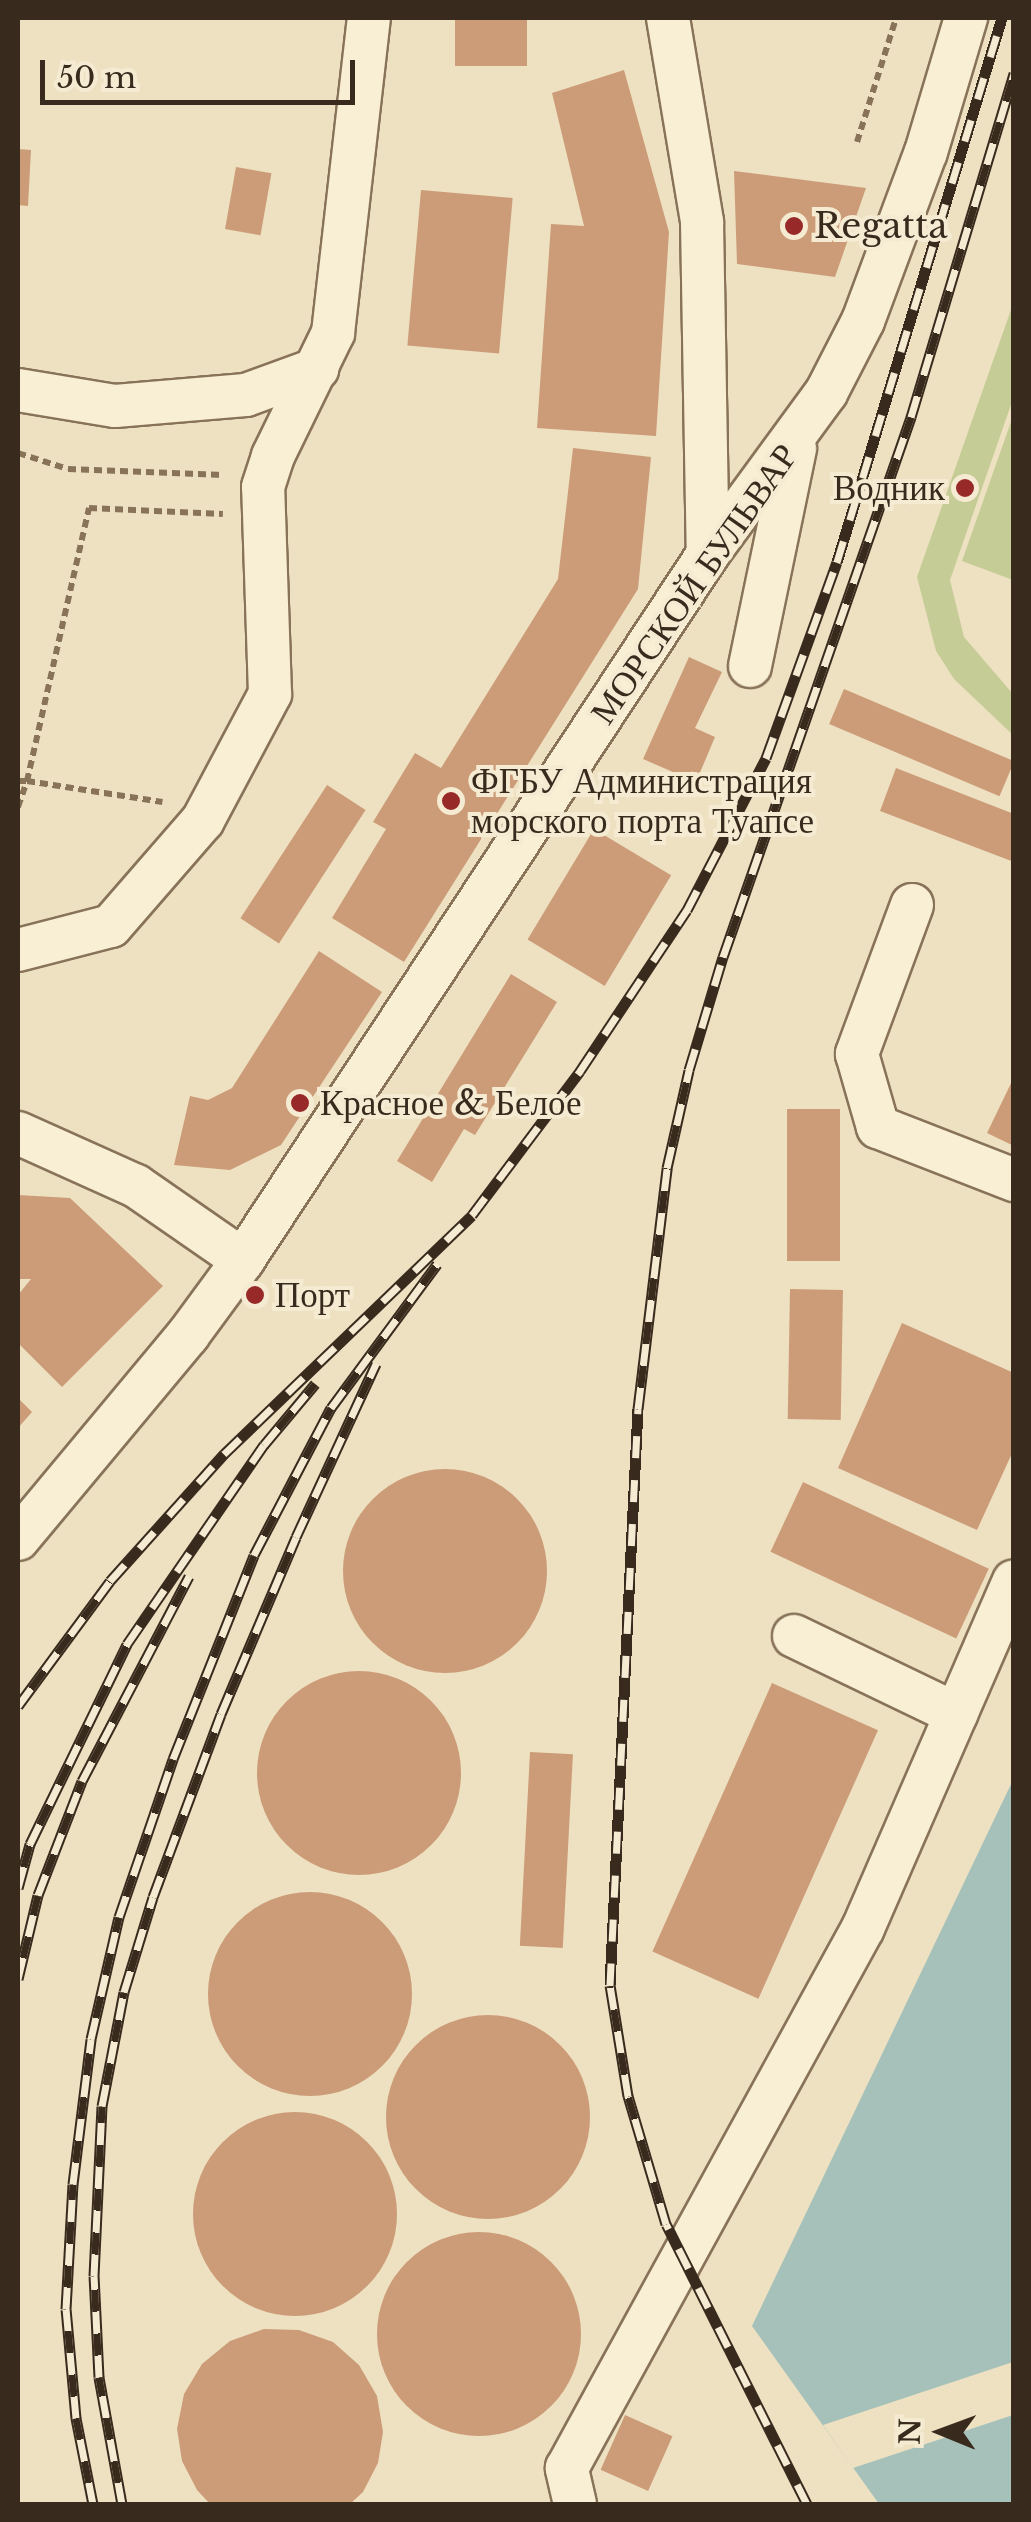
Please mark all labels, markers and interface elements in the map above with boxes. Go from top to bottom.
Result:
scale bar [45,40,360,102]
text: 50 m [57,59,136,96]
place label: Regatta [814,205,948,247]
marker: Regatta [783,215,805,237]
street label: МОРСКОЙ БУЛЬВАР [582,436,806,732]
place label: Водник [833,467,945,509]
marker: Водник [954,477,976,499]
place label: ФГБУ Администрация морского порта Туапсе [471,760,814,842]
marker: ФГБУ Администрация морского порта Туапсе [440,790,462,812]
place label: Красное & Белое [320,1082,581,1124]
marker: Красное & Белое [289,1092,311,1114]
place label: Порт [275,1274,350,1316]
marker: Порт [244,1284,266,1306]
north arrow [891,2382,991,2482]
text: N [893,2418,928,2445]

